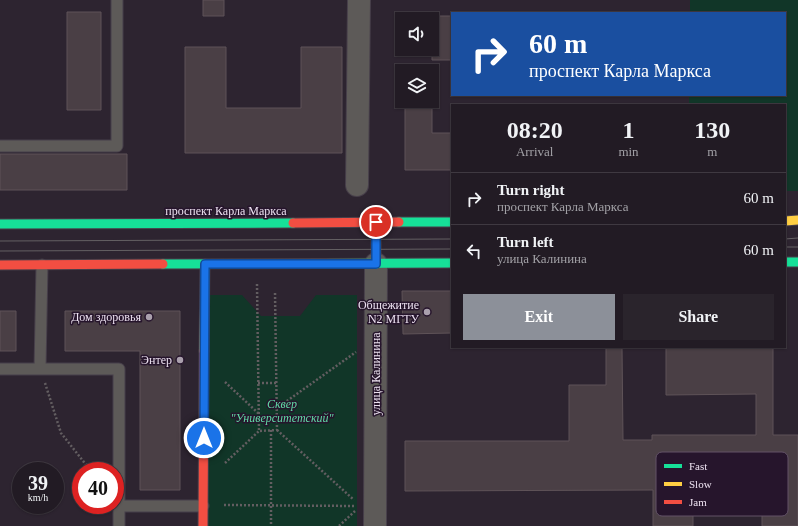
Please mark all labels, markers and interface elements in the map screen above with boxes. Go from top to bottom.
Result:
map controls [395,12,439,108]
button: sound [395,12,439,56]
icon: right [463,28,515,80]
text: 60 m [529,28,587,59]
text: проспект Карла Маркса [529,61,711,81]
button: layers [395,64,439,108]
text: 08:20 [507,117,563,143]
text: 1 [622,117,634,143]
text: 130 [694,117,730,143]
text: Arrival [516,144,553,159]
text: min [618,144,639,159]
text: m [707,144,717,159]
text: Turn right [497,182,564,198]
icon: right [463,188,485,210]
text: 60 m [744,190,774,206]
text: проспект Карла Маркса [497,199,628,214]
street label: проспект Карла Маркса [165,204,287,218]
pin [359,205,393,239]
icon: arrive [365,211,387,233]
text: Turn left [497,234,554,250]
icon: left [463,240,485,262]
text: 60 m [744,242,774,258]
text: улица Калинина [497,251,587,266]
button: Exit [463,294,615,340]
button: Share [623,294,774,340]
place label: Общежитие N2 МГТУ [358,298,419,326]
marker: Общежитие N2 МГТУ [422,307,432,317]
place label: Дом здоровья [71,310,141,324]
marker: Дом здоровья [144,312,154,322]
street label: улица Калинина [369,332,383,415]
place label: Энтер [141,353,172,367]
marker: Энтер [175,355,185,365]
park label: Сквер "Университетский" [230,397,335,425]
position arrow [183,417,225,459]
legend [656,452,788,516]
text: Fast [689,460,707,472]
speed limit sign: 40 [72,462,124,514]
text: 39 [28,472,48,494]
text: Slow [689,478,712,490]
text: km/h [28,492,48,503]
text: Jam [689,496,707,508]

